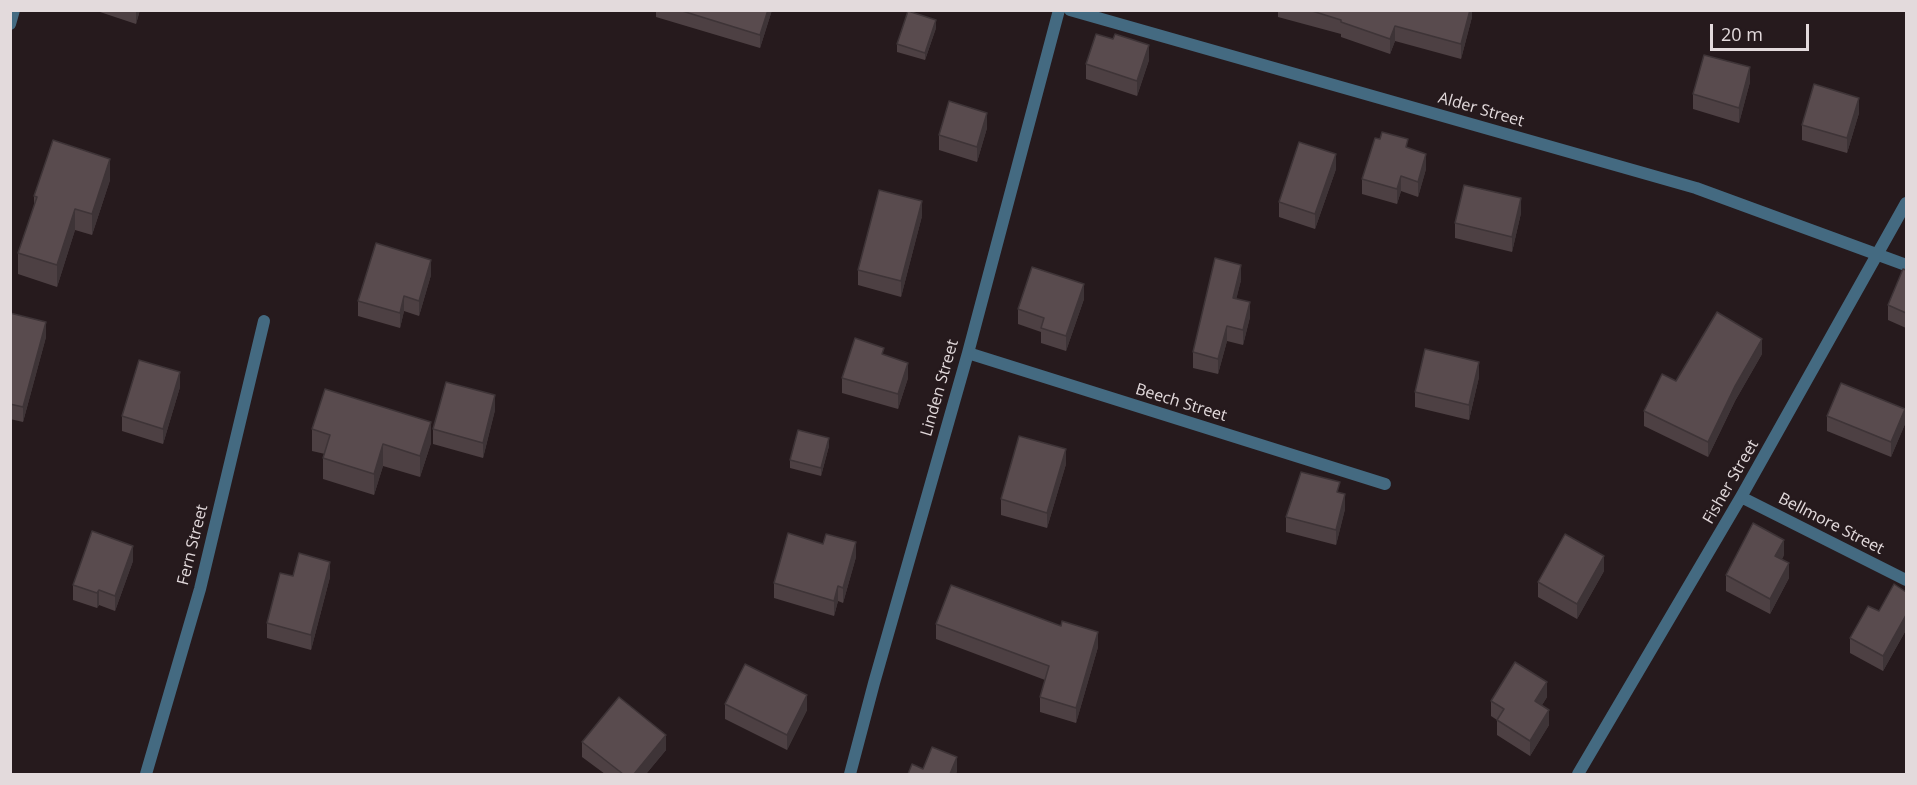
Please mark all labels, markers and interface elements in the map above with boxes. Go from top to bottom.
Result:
scale bar [1713,12,1812,50]
text: 20 m [1721,22,1763,46]
street label: Alder Street [1436,89,1526,131]
street label: Linden Street [917,337,963,439]
street label: Beech Street [1133,380,1229,426]
street label: Fisher Street [1699,436,1763,528]
street label: Bellmore Street [1775,489,1887,559]
street label: Fern Street [174,503,212,587]

